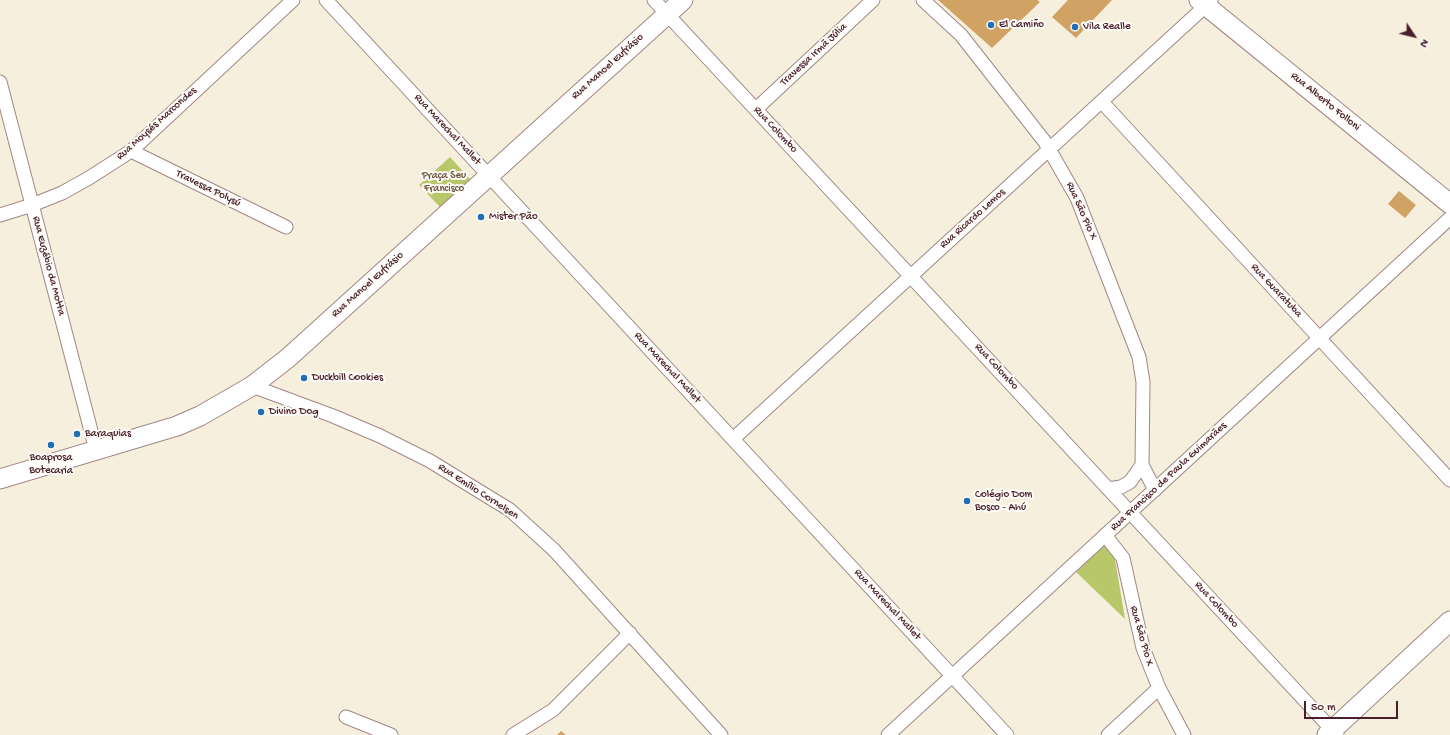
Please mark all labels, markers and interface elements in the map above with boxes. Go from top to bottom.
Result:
north arrow [1394,16,1434,56]
place label: El Camiño [999,18,1044,32]
marker: El Camiño [986,20,996,30]
place label: Vila Realle [1083,20,1131,34]
street label: Travessa Irmã Júlia [778,21,850,89]
marker: Vila Realle [1070,22,1080,32]
street label: Rua Manoel Eufrásio [569,31,647,103]
text: N [1417,36,1431,49]
street label: Rua Alberto Folloni [1287,70,1363,134]
street label: Rua Moysés Marcondes [114,85,200,163]
street label: Rua Marechal Mallet [411,92,483,168]
street label: Rua Colombo [750,104,800,156]
street label: Travessa Polysú [173,168,243,210]
park label: Praça Seu Francisco [422,169,466,195]
street label: Rua São Pio X [1062,180,1100,242]
street label: Rua Ricardo Lemos [938,186,1008,252]
place label: Mister Pão [489,210,538,224]
marker: Mister Pão [476,212,486,222]
street label: Rua Euzébio da Motta [28,215,68,317]
street label: Rua Manoel Eufrásio [329,249,407,321]
street label: Rua Guaratuba [1248,261,1304,321]
street label: Rua Marechal Mallet [631,330,703,406]
street label: Rua Colombo [971,341,1021,393]
place label: Duckbill Cookies [312,371,383,385]
marker: Duckbill Cookies [299,373,309,383]
place label: Divino Dog [269,405,318,419]
marker: Divino Dog [256,407,266,417]
street label: Rua Francisco de Paula Guimarães [1108,420,1230,534]
place label: Baraquias [85,427,131,441]
marker: Baraquias [72,429,82,439]
marker: Boaprosa Botecaria [46,440,56,450]
place label: Boaprosa Botecaria [29,451,73,477]
street label: Rua Emílio Cornelsen [435,461,521,523]
place label: Colégio Dom Bosco - Ahú [975,488,1032,514]
marker: Colégio Dom Bosco - Ahú [962,496,972,506]
street label: Rua Marechal Mallet [851,567,923,643]
street label: Rua Colombo [1191,579,1241,631]
street label: Rua São Pio X [1126,604,1156,668]
scale bar [1306,693,1400,719]
text: 50 m [1311,701,1336,715]

